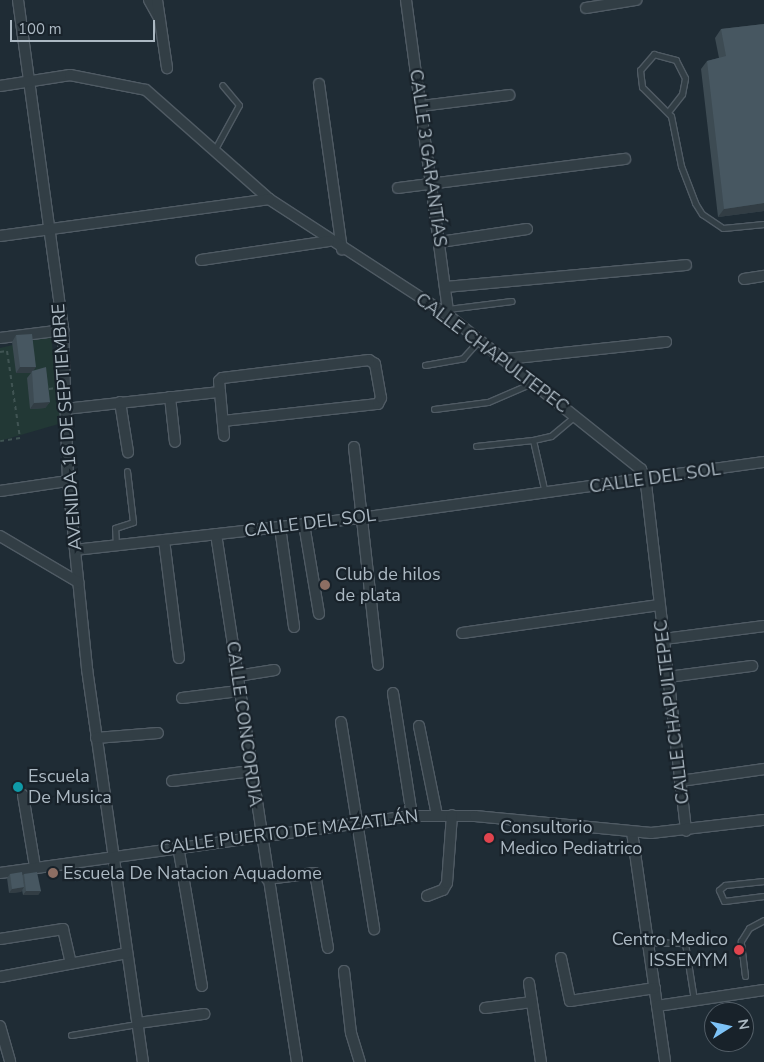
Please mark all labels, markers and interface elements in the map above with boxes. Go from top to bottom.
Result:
scale bar [12,10,158,42]
text: 100 m [18,19,62,39]
street label: CALLE 3 GARANTÍAS [405,68,451,248]
street label: CALLE CHAPULTEPEC [411,288,573,418]
street label: AVENIDA 16 DE SEPTIEMBRE [48,303,86,551]
street label: CALLE DEL SOL [588,458,722,498]
street label: CALLE DEL SOL [243,504,377,542]
place label: Club de hilos de plata [335,564,441,606]
marker: Club de hilos de plata [319,579,331,591]
street label: CALLE CHAPULTEPEC [650,618,694,806]
street label: CALLE CONCORDIA [222,640,266,808]
place label: Escuela De Musica [28,766,112,809]
marker: Escuela De Musica [12,781,24,793]
street label: CALLE PUERTO DE MAZATLÁN [158,805,420,859]
place label: Consultorio Medico Pediatrico [500,817,642,860]
marker: Consultorio Medico Pediatrico [482,831,496,845]
place label: Escuela De Natacion Aquadome [63,862,322,884]
marker: Escuela De Natacion Aquadome [47,867,59,879]
place label: Centro Medico ISSEMYM [612,929,728,972]
marker: Centro Medico ISSEMYM [732,943,746,957]
north arrow [704,1002,754,1052]
text: N [733,1018,754,1031]

